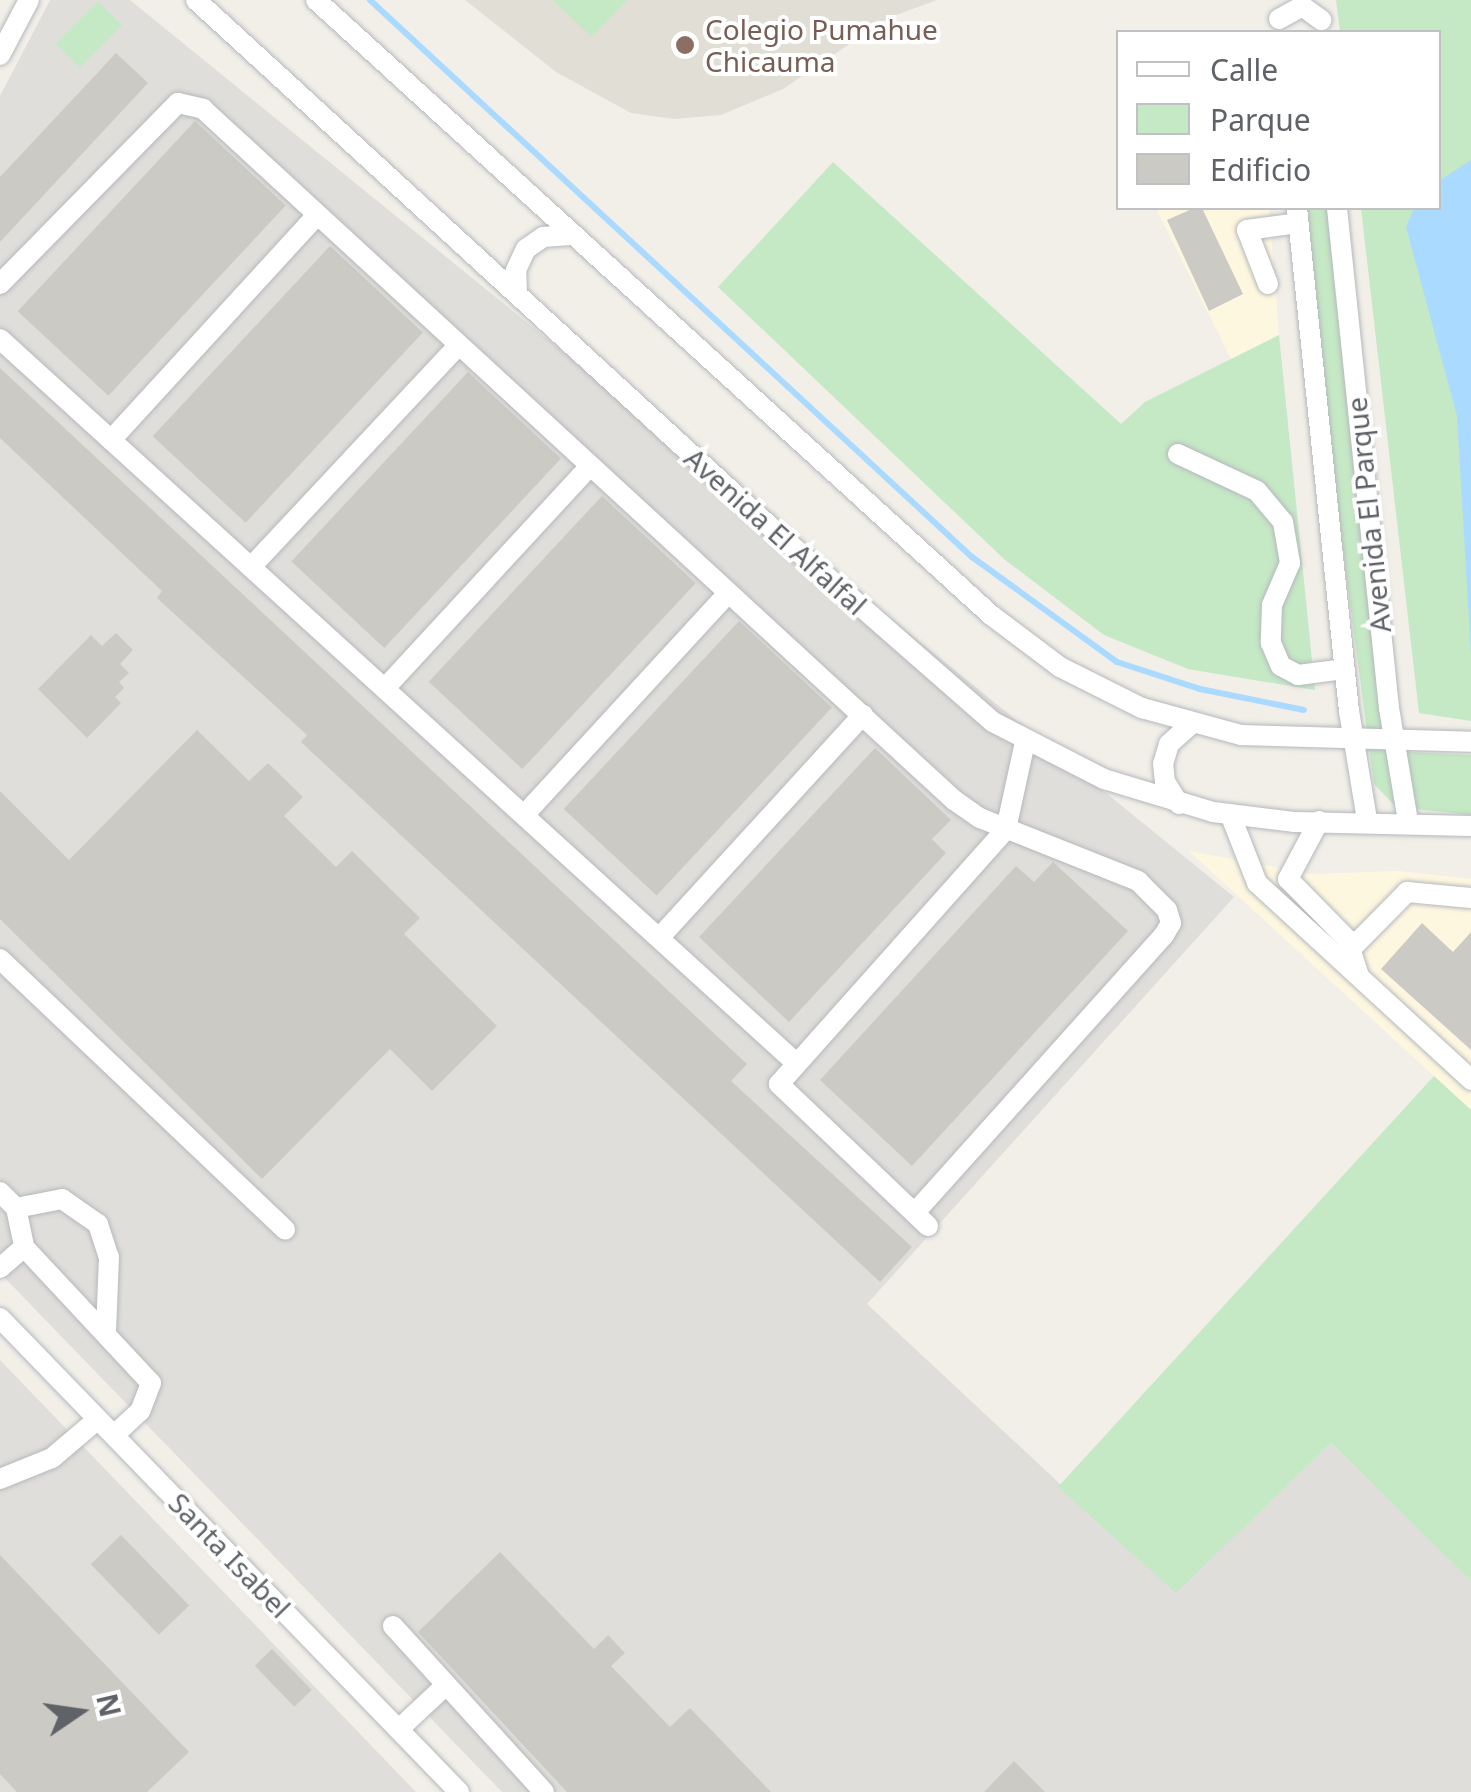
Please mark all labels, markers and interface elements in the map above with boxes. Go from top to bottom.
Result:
place label: Colegio Pumahue Chicauma [705,12,938,78]
legend [1116,30,1441,210]
marker: Colegio Pumahue Chicauma [674,34,696,56]
text: Calle [1210,49,1278,90]
text: Parque [1210,99,1311,140]
text: Edificio [1210,149,1311,190]
street label: Avenida El Parque [1339,396,1397,634]
street label: Avenida El Alfalfal [678,441,874,621]
street label: Santa Isabel [162,1486,298,1624]
north arrow [30,1662,130,1762]
text: N [88,1690,130,1721]

